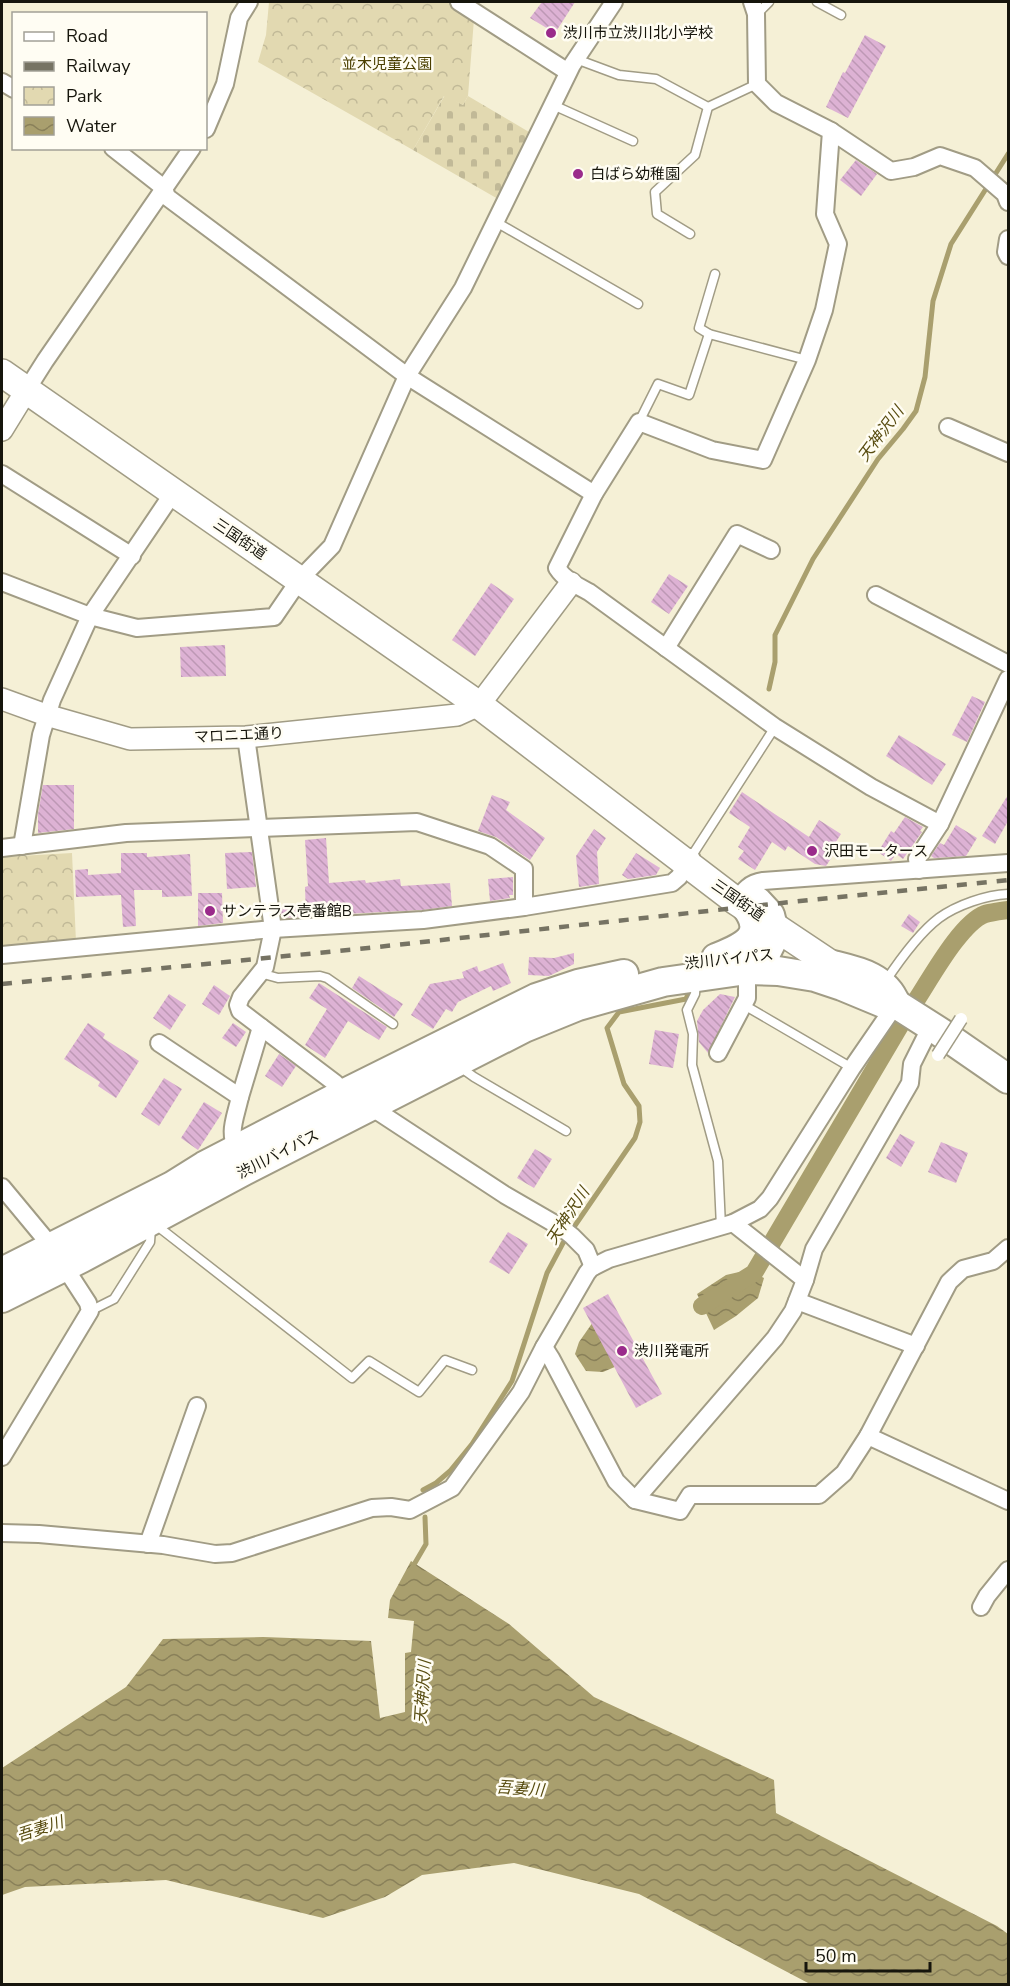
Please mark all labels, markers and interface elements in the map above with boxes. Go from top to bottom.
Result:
legend [12,12,207,150]
place label: 渋川市立渋川北小学校 [563,23,713,43]
text: Road [66,24,108,48]
marker: 渋川市立渋川北小学校 [544,26,558,40]
text: Railway [66,54,131,78]
park label: 並木児童公園 [342,54,432,74]
text: Park [66,84,103,108]
text: Water [66,114,117,138]
place label: 白ばら幼稚園 [590,164,680,184]
marker: 白ばら幼稚園 [571,167,585,181]
water label: 天神沢川 [853,400,910,466]
street label: 三国街道 [210,514,270,564]
street label: マロニエ通り [194,723,284,747]
place label: 沢田モータース [824,841,928,861]
marker: 沢田モータース [805,844,819,858]
street label: 三国街道 [708,875,768,925]
place label: サンテラス壱番館B [222,901,352,921]
marker: サンテラス壱番館B [203,904,217,918]
street label: 渋川バイパス [683,944,775,974]
street label: 渋川バイパス [233,1125,323,1183]
water label: 天神沢川 [541,1182,596,1249]
place label: 渋川発電所 [634,1341,709,1361]
marker: 渋川発電所 [615,1344,629,1358]
water label: 天神沢川 [410,1657,436,1725]
water label: 吾妻川 [495,1776,547,1802]
water label: 吾妻川 [14,1811,68,1847]
scale bar [806,1935,930,1973]
text: 50 m [815,1944,857,1968]

